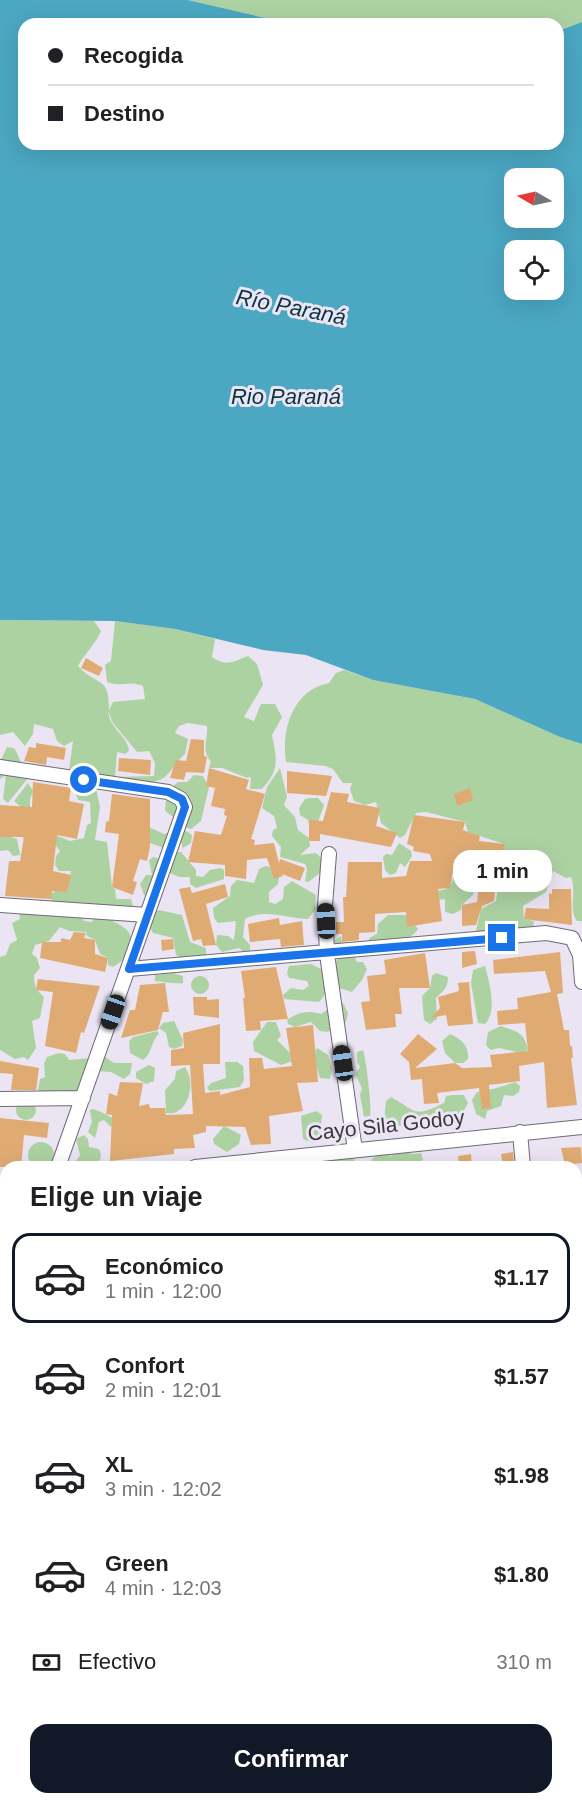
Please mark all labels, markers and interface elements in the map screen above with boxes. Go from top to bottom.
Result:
text: Recogida [84,43,183,68]
text: Destino [84,101,165,126]
north arrow [504,168,564,228]
map controls [504,168,564,300]
button: locate [504,240,564,300]
water label: Río Paraná [234,284,348,330]
water label: Rio Paraná [231,384,341,409]
route start [70,766,97,793]
callout: 1 min [452,851,552,893]
text: 1 min [476,860,529,882]
car [316,903,336,939]
route end [488,924,515,951]
car [99,992,127,1032]
car [332,1044,354,1082]
street label: Cayo Sila Godoy [306,1105,466,1145]
text: Elige un viaje [30,1182,203,1212]
icon: car [33,1251,87,1305]
text: Económico [105,1254,224,1279]
text: $1.17 [494,1265,549,1290]
text: 1 min · 12:00 [105,1280,222,1302]
icon: car [33,1350,87,1404]
text: Confort [105,1353,184,1378]
text: $1.57 [494,1364,549,1389]
text: 2 min · 12:01 [105,1379,222,1401]
icon: car [33,1449,87,1503]
text: XL [105,1452,133,1477]
text: $1.98 [494,1463,549,1488]
text: 3 min · 12:02 [105,1478,222,1500]
icon: car [33,1548,87,1602]
text: Green [105,1551,169,1576]
text: $1.80 [494,1562,549,1587]
text: 4 min · 12:03 [105,1577,222,1599]
icon: cash [30,1646,63,1679]
text: Efectivo [78,1649,156,1674]
text: 310 m [496,1651,552,1673]
button: Confirmar [30,1724,552,1793]

